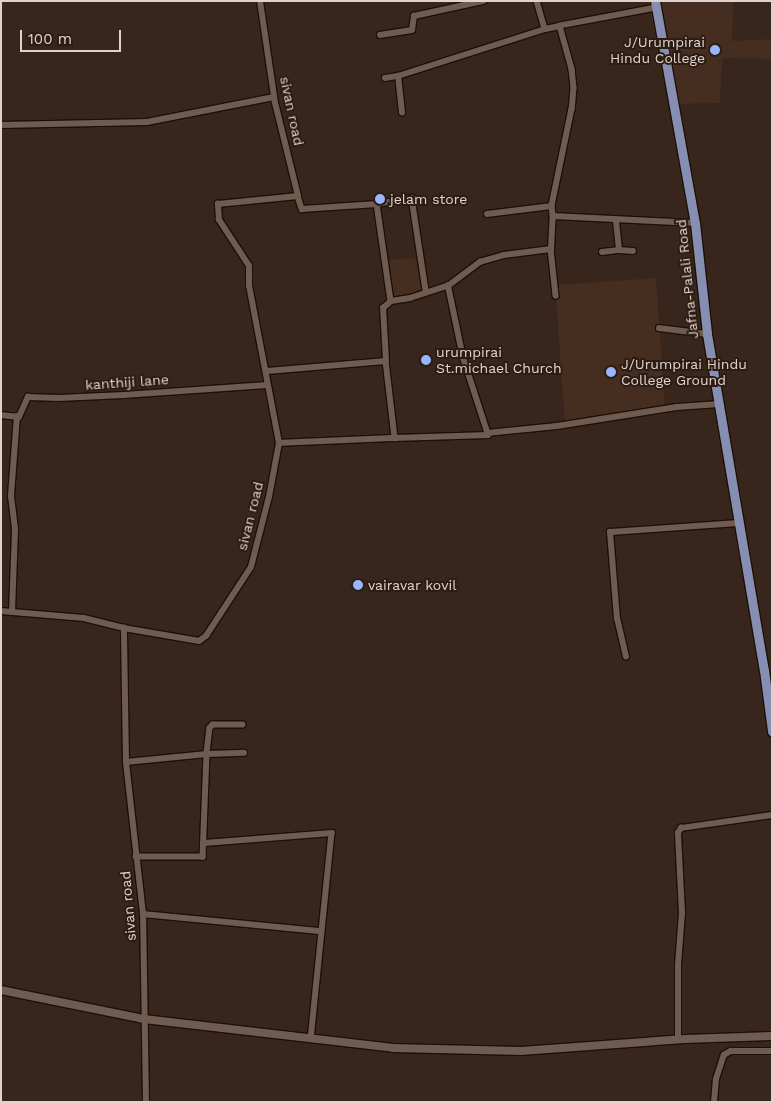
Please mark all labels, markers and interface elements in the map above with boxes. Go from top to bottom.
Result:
scale bar [22,20,124,52]
text: 100 m [28,30,72,48]
place label: J/Urumpirai Hindu College [610,34,705,66]
marker: J/Urumpirai Hindu College [709,44,721,56]
street label: sivan road [276,75,308,147]
place label: jelam store [390,191,467,207]
marker: jelam store [374,193,386,205]
street label: Jafna-Palali Road [672,218,702,340]
place label: urumpirai St.michael Church [436,344,562,377]
marker: urumpirai St.michael Church [420,354,432,366]
place label: J/Urumpirai Hindu College Ground [621,356,747,388]
marker: J/Urumpirai Hindu College Ground [605,366,617,378]
street label: kanthiji lane [85,371,169,393]
street label: sivan road [233,480,267,552]
place label: vairavar kovil [368,577,457,593]
marker: vairavar kovil [352,579,364,591]
street label: sivan road [117,870,139,942]

